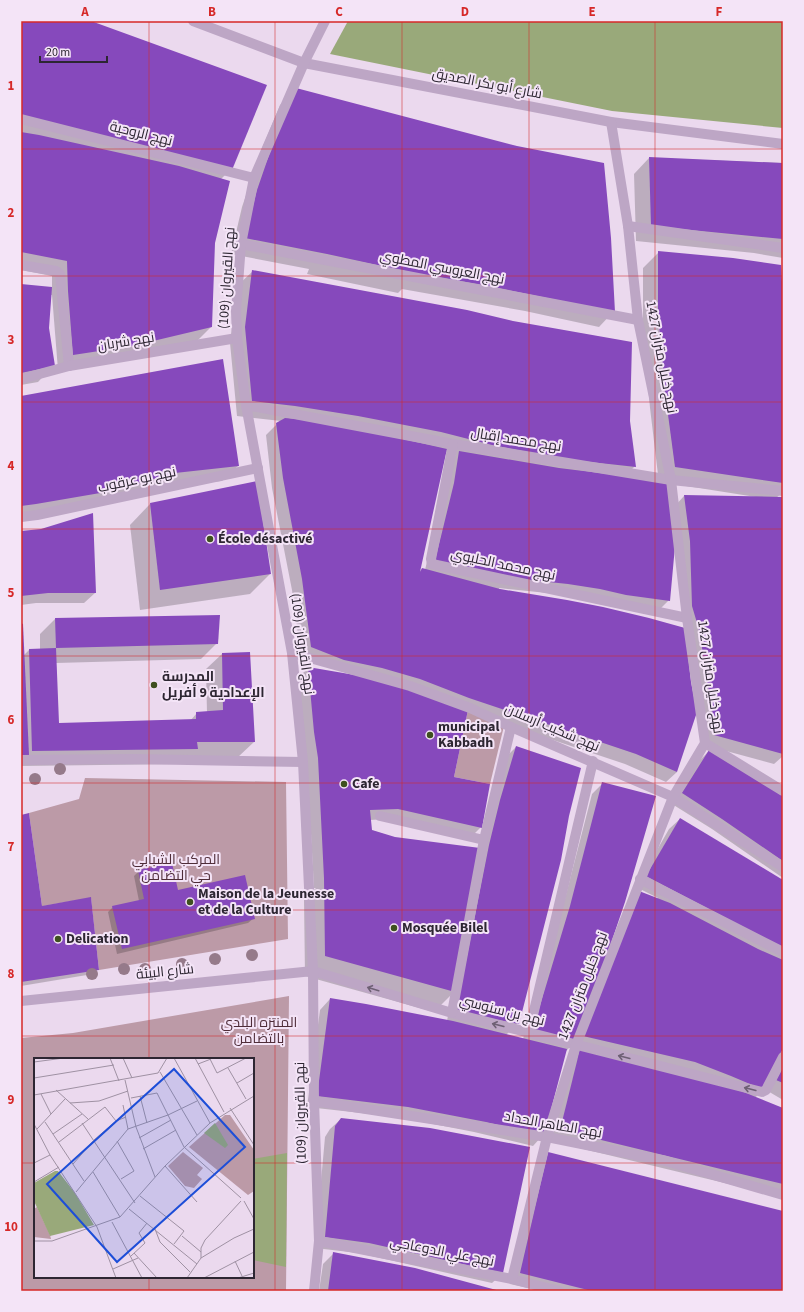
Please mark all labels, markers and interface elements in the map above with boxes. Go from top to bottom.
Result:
text: A [80,3,89,21]
text: B [208,3,216,21]
text: C [335,3,343,21]
text: D [461,3,469,21]
text: E [588,3,596,21]
text: F [716,3,723,21]
scale bar [40,38,107,64]
text: 20 m [46,44,70,61]
street label: شارع أبو بكر الصديق [430,64,544,104]
text: 1 [8,77,15,95]
street label: نهج الروحية [108,117,174,151]
text: 2 [8,204,15,222]
street label: نهج القيروان (109) [213,226,241,330]
street label: نهج العروسي المطوي [378,246,506,291]
street label: نهج خليل متران 1427 [640,299,682,415]
street label: نهج شربان [96,328,156,356]
text: 3 [8,331,15,349]
street label: نهج محمد إقبال [469,423,563,457]
text: 4 [8,457,15,475]
street label: نهج بو عرقوب [96,462,178,498]
place label: École désactivé [218,529,312,549]
marker: École désactivé [205,534,215,544]
street label: نهج محمد الحليوي [448,544,557,587]
text: 5 [8,584,15,602]
street label: نهج القيروان (109) [285,592,319,696]
street label: نهج خليل متران 1427 [692,619,728,735]
place label: المدرسة الإعدادية 9 أفريل [162,667,265,703]
marker: المدرسة الإعدادية 9 أفريل [149,680,159,690]
street label: نهج شكيب أرسلان [501,699,603,757]
text: 6 [8,711,15,729]
place label: municipal Kabbadh [438,717,500,753]
marker: municipal Kabbadh [425,730,435,740]
place label: Cafe [352,774,379,794]
marker: Cafe [339,779,349,789]
text: 7 [8,838,15,856]
park label: المركب الشبابي حي التضامن [132,850,220,887]
place label: Maison de la Jeunesse et de la Culture [198,884,334,920]
marker: Maison de la Jeunesse et de la Culture [185,897,195,907]
place label: Mosquée Bilel [402,918,487,938]
marker: Mosquée Bilel [389,923,399,933]
place label: Delication [66,929,129,949]
street label: نهج خليل متران 1427 [553,929,613,1043]
marker: Delication [53,934,63,944]
street label: شارع البيئة [135,959,195,985]
text: 8 [8,965,15,983]
one-way arrow [367,985,380,992]
street label: نهج بن سنوسي [457,991,547,1031]
park label: المنتزه البلدي بالتضامن [221,1013,297,1049]
one-way arrow [492,1020,505,1028]
one-way arrow [618,1053,631,1060]
inset map [34,1058,254,1278]
street label: نهج القيروان (109) [290,1062,312,1164]
one-way arrow [744,1084,757,1092]
text: 9 [8,1091,15,1109]
street label: نهج الطاهر الحداد [503,1107,603,1143]
text: 10 [4,1218,18,1236]
street label: نهج علي الدوعاجي [388,1232,496,1273]

